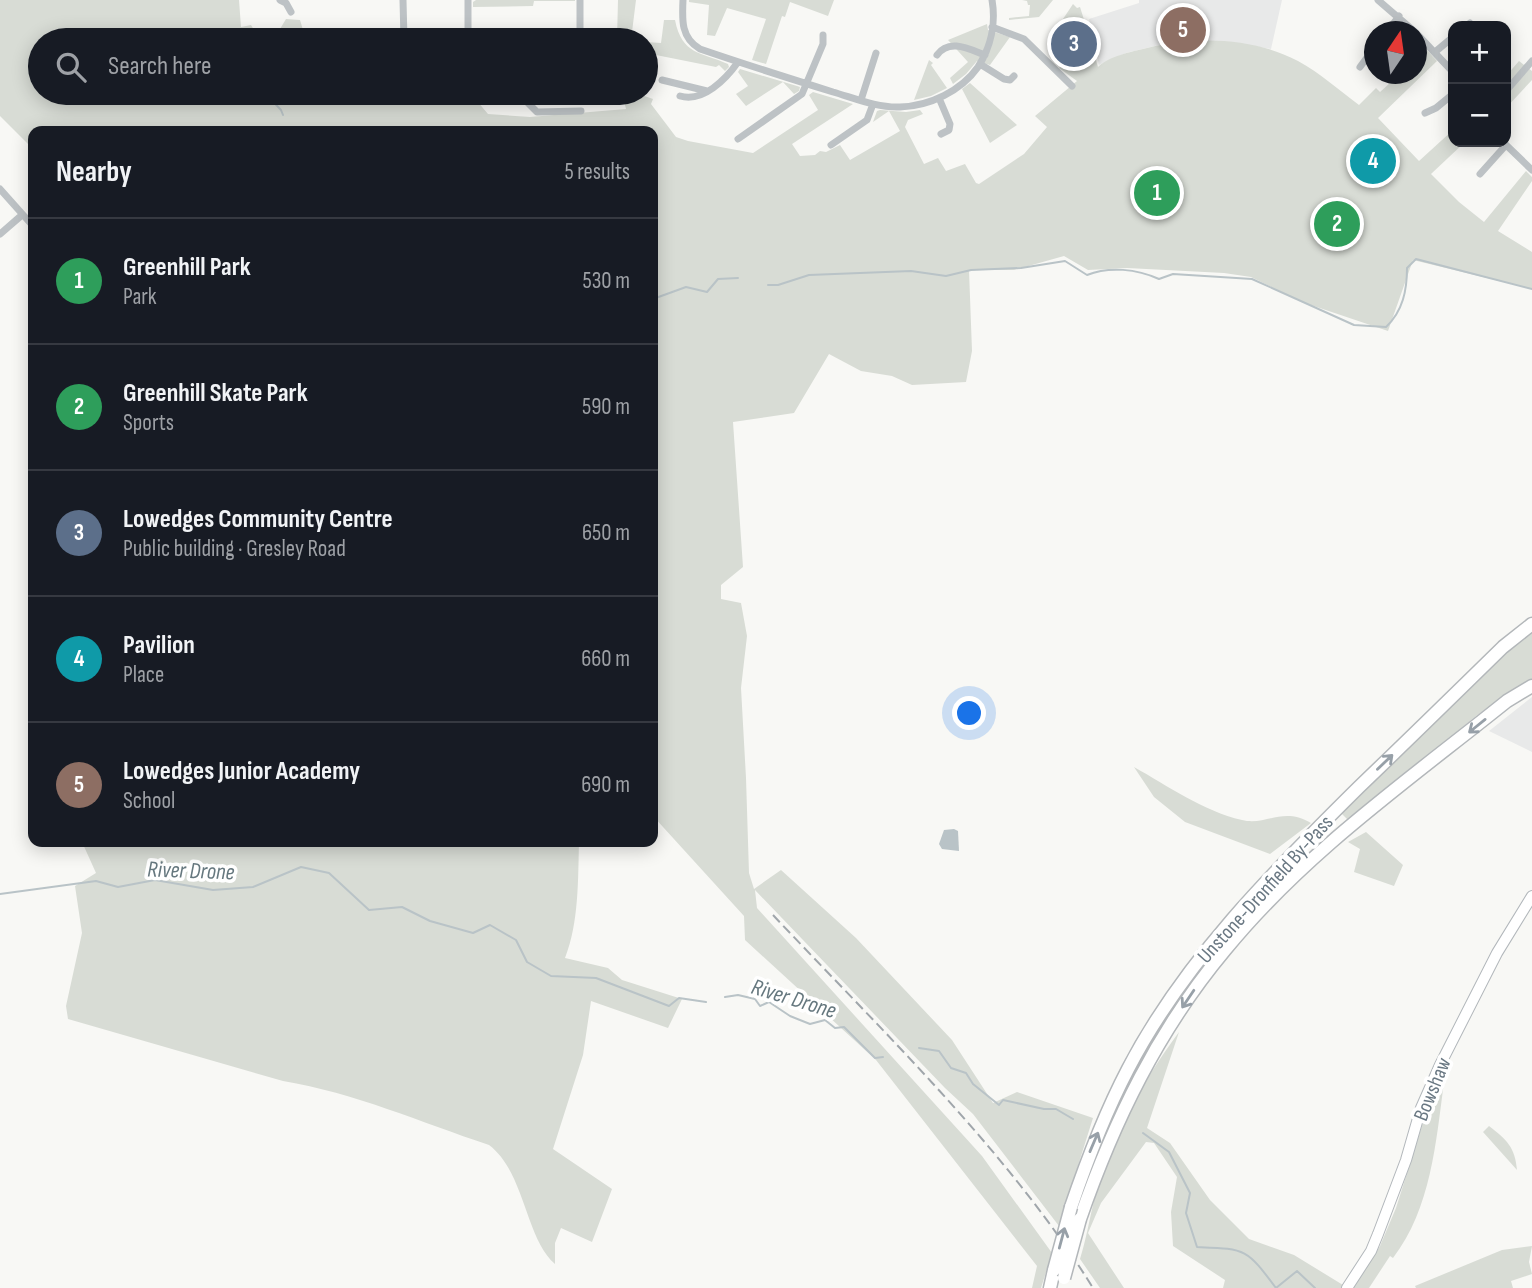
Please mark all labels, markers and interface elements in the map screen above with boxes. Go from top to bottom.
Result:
pin: 5 [1160,4,1206,56]
pin: 3 [1051,18,1097,70]
north arrow [1364,21,1427,84]
map controls [1448,21,1511,147]
button: + [1448,21,1511,84]
search box [28,28,658,105]
icon: search [52,48,90,86]
text: Search here [108,51,211,82]
button: − [1448,84,1511,147]
pin: 4 [1350,135,1396,187]
text: Nearby [56,154,132,190]
text: 5 results [564,158,630,186]
pin: 1 [1134,167,1180,219]
pin: 2 [1314,198,1360,250]
text: Greenhill Park [123,252,251,283]
text: 1 [74,267,84,295]
text: 530 m [582,267,630,295]
text: Park [123,283,157,311]
text: Greenhill Skate Park [123,378,308,409]
text: 2 [74,393,84,421]
text: 590 m [582,393,630,421]
text: Sports [123,409,174,437]
text: Lowedges Community Centre [123,504,392,535]
text: 3 [74,519,84,547]
text: 650 m [582,519,630,547]
text: Public building · Gresley Road [123,535,346,563]
text: Pavilion [123,630,195,661]
text: 4 [74,645,84,673]
text: 660 m [581,645,630,673]
text: Place [123,661,164,689]
your location [952,696,986,730]
one-way arrow [1468,718,1486,733]
one-way arrow [1377,753,1394,770]
text: Lowedges Junior Academy [123,756,360,787]
text: 5 [74,771,84,799]
text: 690 m [581,771,630,799]
text: School [123,787,175,815]
street label: Unstone-Dronfield By-Pass [1192,810,1338,969]
water label: River Drone [147,855,235,887]
water label: River Drone [748,973,840,1025]
one-way arrow [1181,989,1195,1008]
street label: Bowshaw [1409,1054,1457,1124]
one-way arrow [1089,1132,1102,1154]
one-way arrow [1056,1227,1069,1250]

